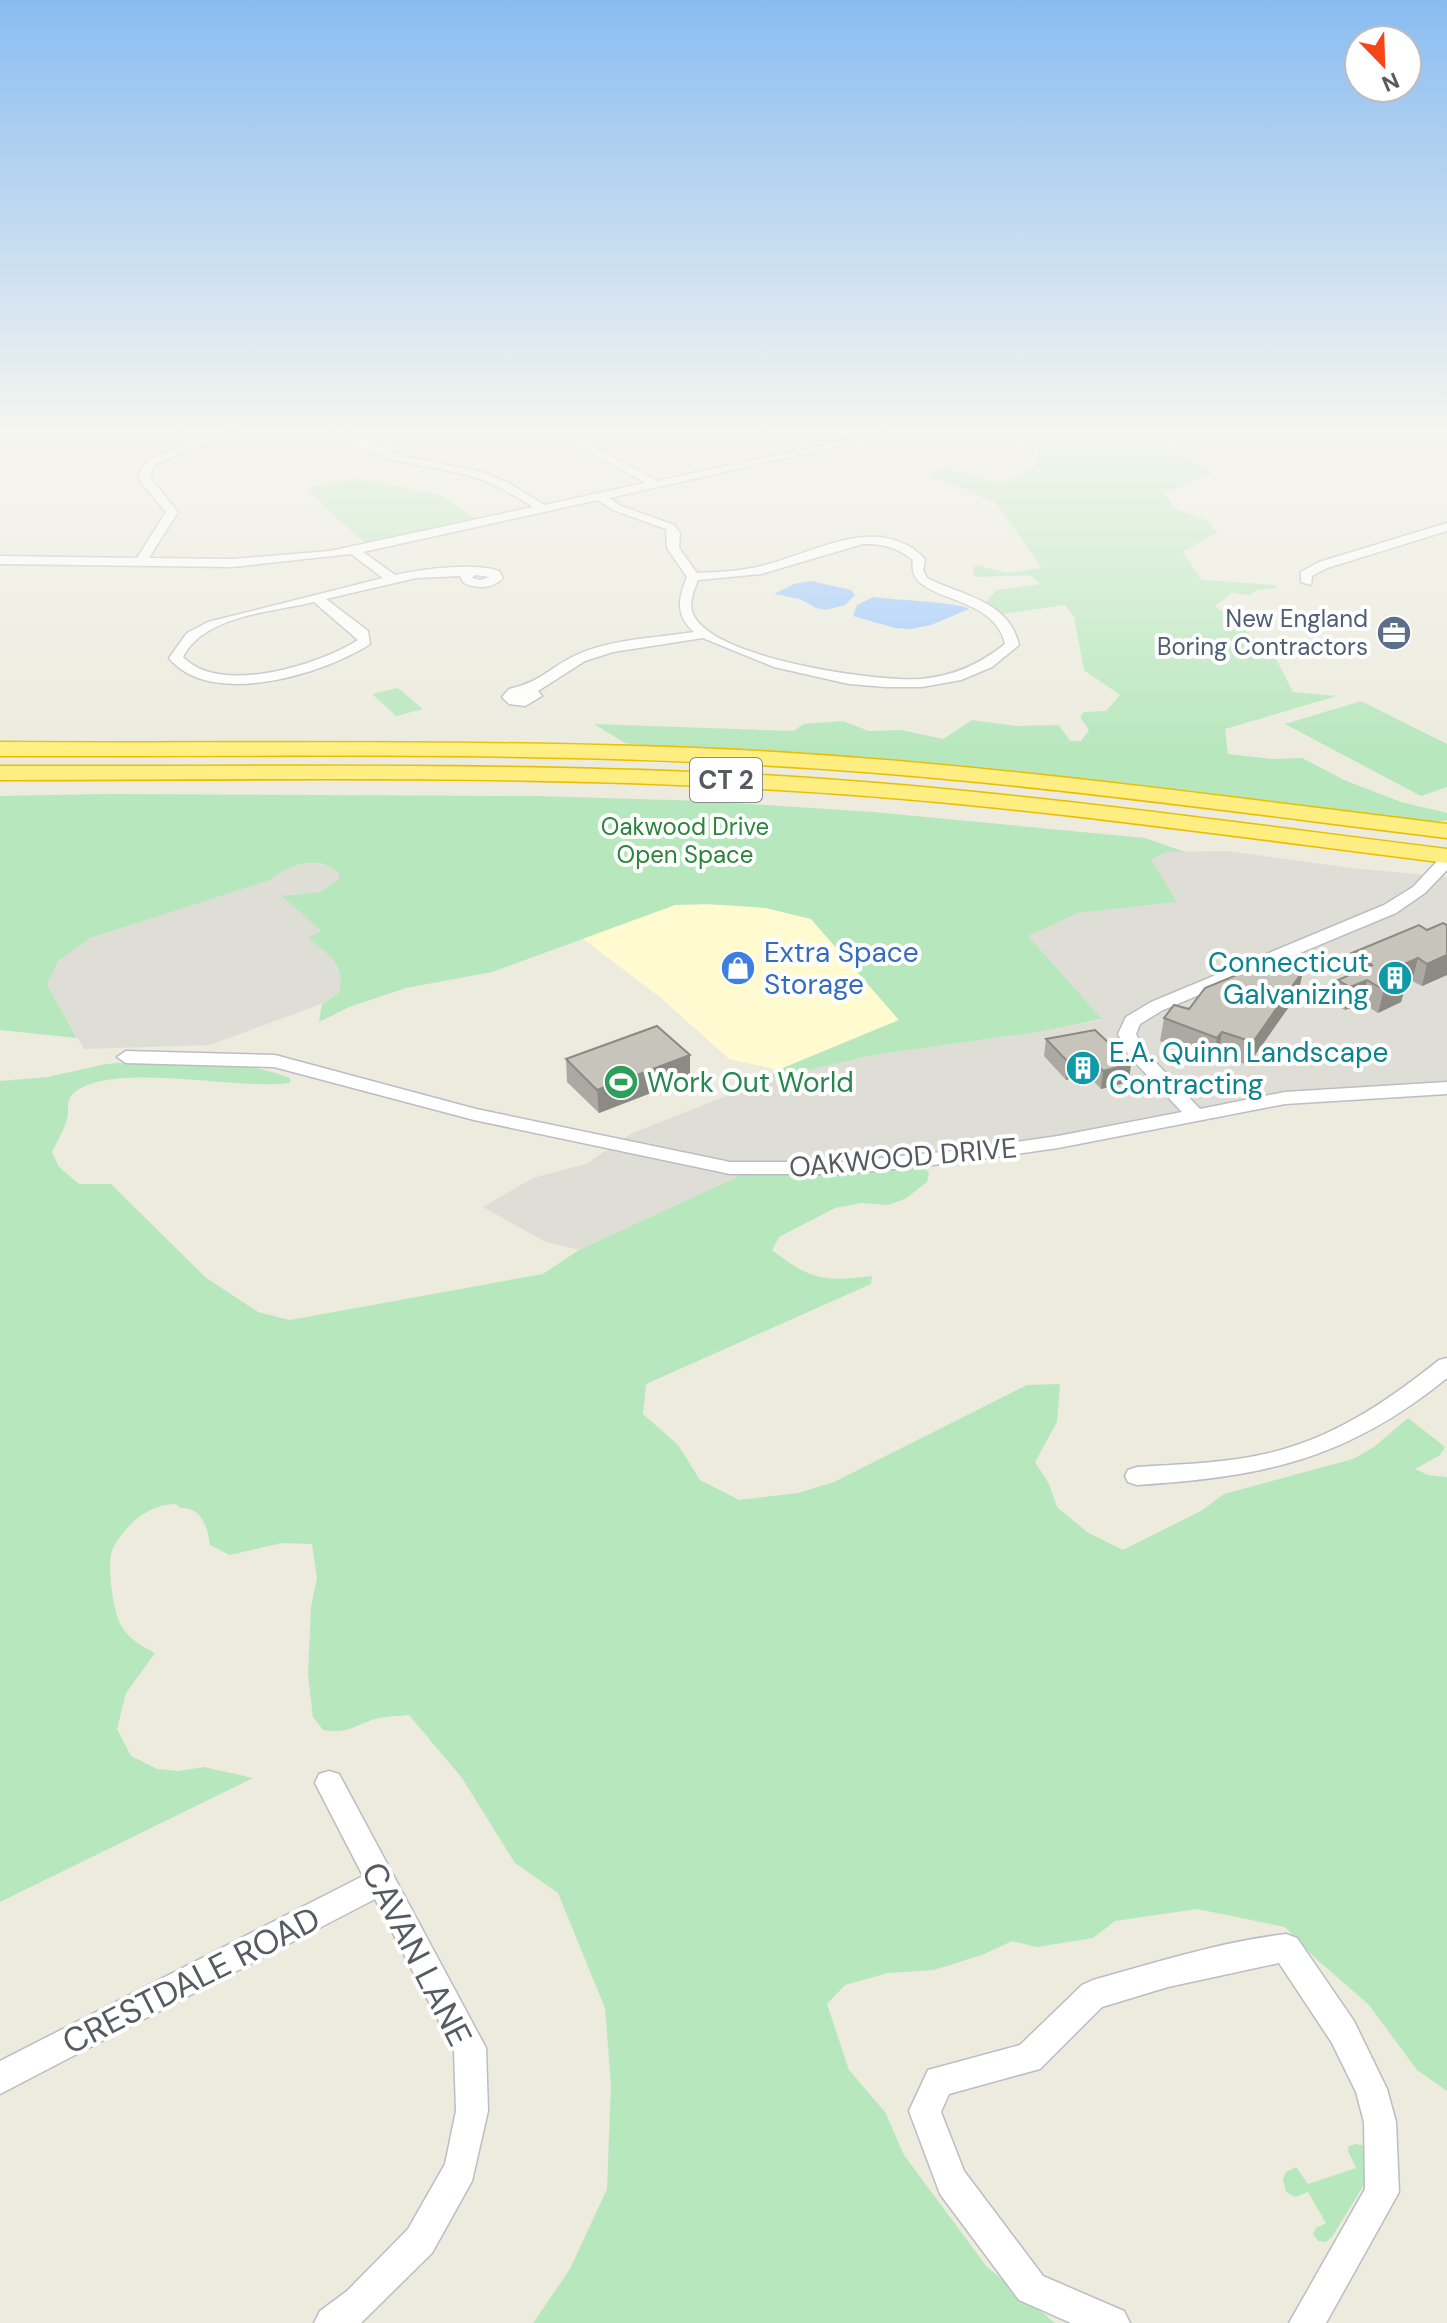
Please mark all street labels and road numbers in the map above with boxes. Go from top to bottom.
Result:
road number: CT 2 [690,758,762,802]
street label: OAKWOOD DRIVE [788,1129,1019,1186]
street label: CAVAN LANE [351,1855,482,2054]
street label: CRESTDALE ROAD [55,1896,328,2065]

